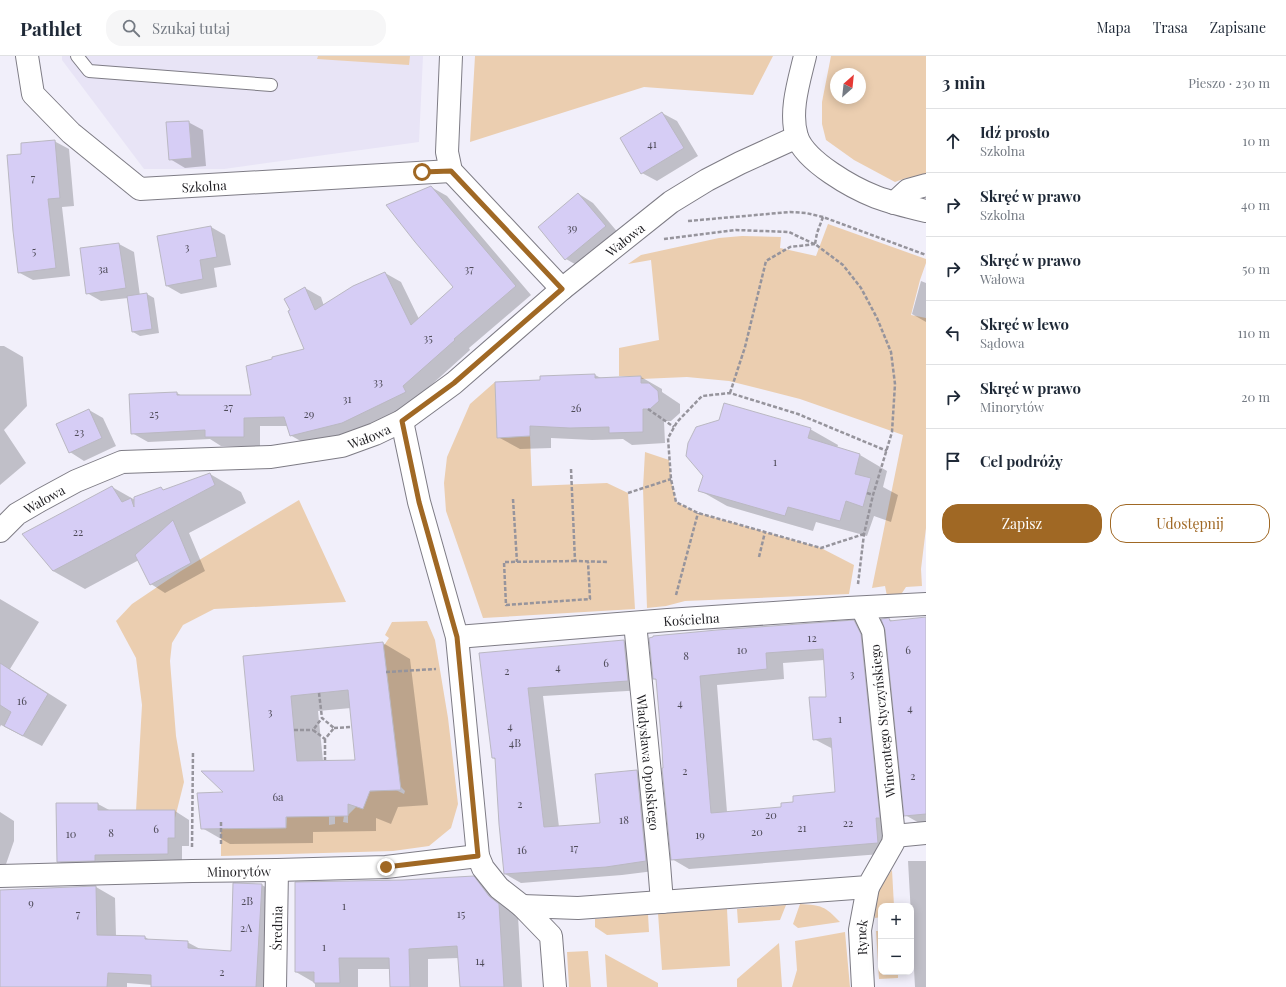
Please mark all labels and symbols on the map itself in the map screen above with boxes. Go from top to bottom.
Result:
north arrow [830,68,866,104]
house number: 41 [647,136,657,151]
route start [413,163,431,181]
house number: 7 [31,170,36,185]
street label: Szkolna [181,175,228,195]
street label: Wałowa [601,218,648,260]
house number: 39 [567,220,578,235]
house number: 3 [185,239,190,254]
house number: 5 [32,243,37,258]
house number: 3a [98,261,109,276]
house number: 37 [464,261,474,276]
house number: 35 [423,330,433,345]
house number: 33 [373,374,383,389]
house number: 31 [342,391,352,406]
house number: 27 [223,399,233,414]
house number: 26 [571,400,582,415]
house number: 25 [149,406,159,421]
house number: 29 [304,406,315,421]
street label: Wałowa [344,419,393,452]
house number: 23 [74,424,84,439]
house number: 1 [773,454,777,469]
street label: Wałowa [19,480,68,518]
house number: 22 [73,524,83,539]
street label: Kościelna [663,608,720,629]
house number: 12 [807,630,817,645]
house number: 10 [737,642,748,657]
house number: 6 [905,642,911,657]
street label: Wincentego Styczyńskiego [865,644,899,799]
house number: 8 [683,648,689,663]
house number: 6 [603,655,609,670]
house number: 4 [555,659,561,674]
house number: 2 [504,663,510,678]
house number: 3 [850,666,855,681]
house number: 16 [17,693,27,708]
street label: Władysława Opolskiego [634,693,664,831]
house number: 4 [677,695,683,710]
house number: 4 [907,700,913,715]
house number: 3 [268,704,273,719]
house number: 1 [838,711,842,726]
house number: 4 [507,718,513,733]
house number: 4B [509,735,521,750]
house number: 2 [682,763,688,778]
house number: 2 [910,768,916,783]
house number: 6a [272,789,284,804]
house number: 2 [517,796,523,811]
house number: 20 [765,807,777,822]
house number: 18 [619,812,629,827]
house number: 22 [843,815,853,830]
house number: 21 [797,820,807,835]
house number: 6 [153,821,159,836]
house number: 20 [751,824,763,839]
house number: 8 [108,825,114,840]
house number: 10 [66,826,77,841]
house number: 19 [695,827,705,842]
house number: 17 [570,840,579,855]
house number: 16 [517,842,527,857]
route end [377,858,395,876]
street label: Minorytów [207,862,271,879]
house number: 2B [241,893,253,908]
house number: 9 [28,895,34,910]
house number: 1 [342,898,346,913]
street label: Średnia [267,905,285,951]
house number: 7 [76,906,81,921]
house number: 15 [457,906,466,921]
street label: Rynek [851,917,871,956]
house number: 2A [240,920,252,935]
house number: 1 [322,939,326,954]
house number: 14 [475,953,485,968]
house number: 2 [219,964,225,979]

